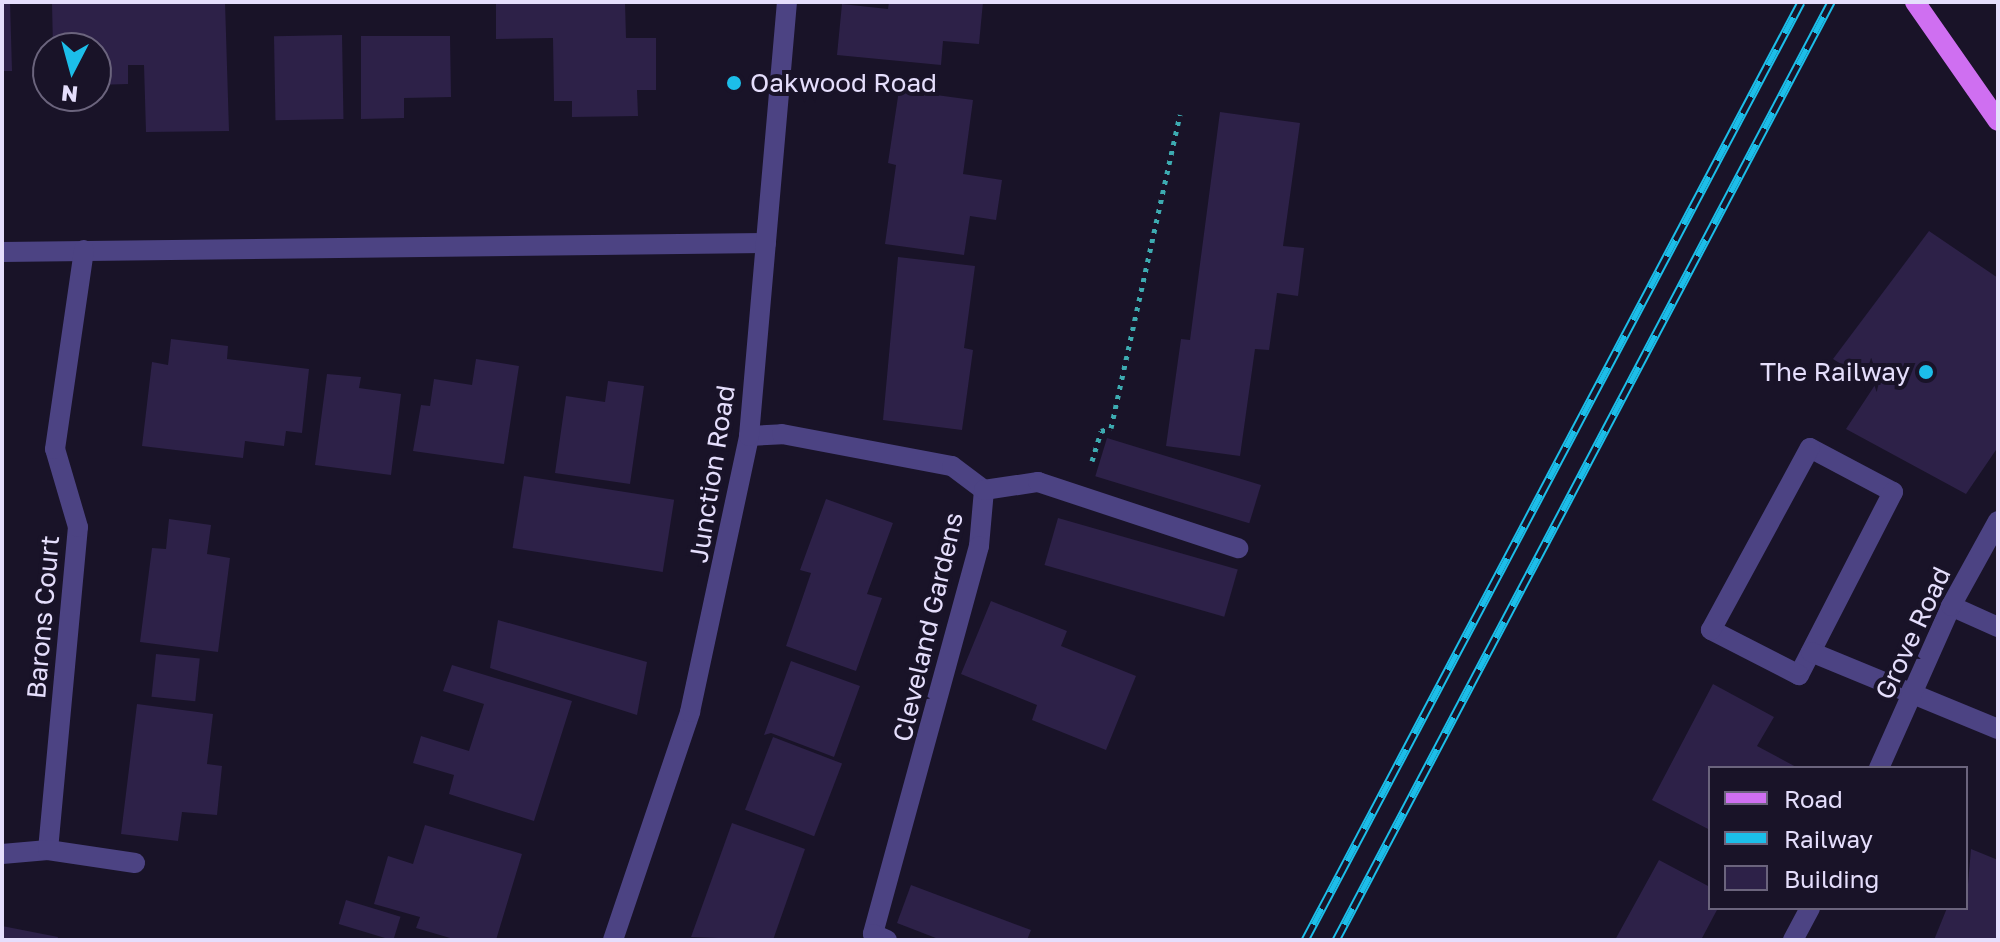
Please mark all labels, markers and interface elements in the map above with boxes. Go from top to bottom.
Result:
north arrow [32,32,112,112]
place label: Oakwood Road [750,67,937,99]
marker: Oakwood Road [725,74,743,92]
text: N [60,80,79,109]
place label: The Railway [1760,356,1910,388]
marker: The Railway [1917,363,1935,381]
street label: Junction Road [683,383,741,565]
street label: Cleveland Gardens [886,509,970,745]
street label: Barons Court [20,534,66,700]
street label: Grove Road [1869,562,1957,704]
legend [1708,766,1968,910]
text: Road [1784,784,1843,813]
text: Railway [1784,824,1873,853]
text: Building [1784,864,1879,893]

